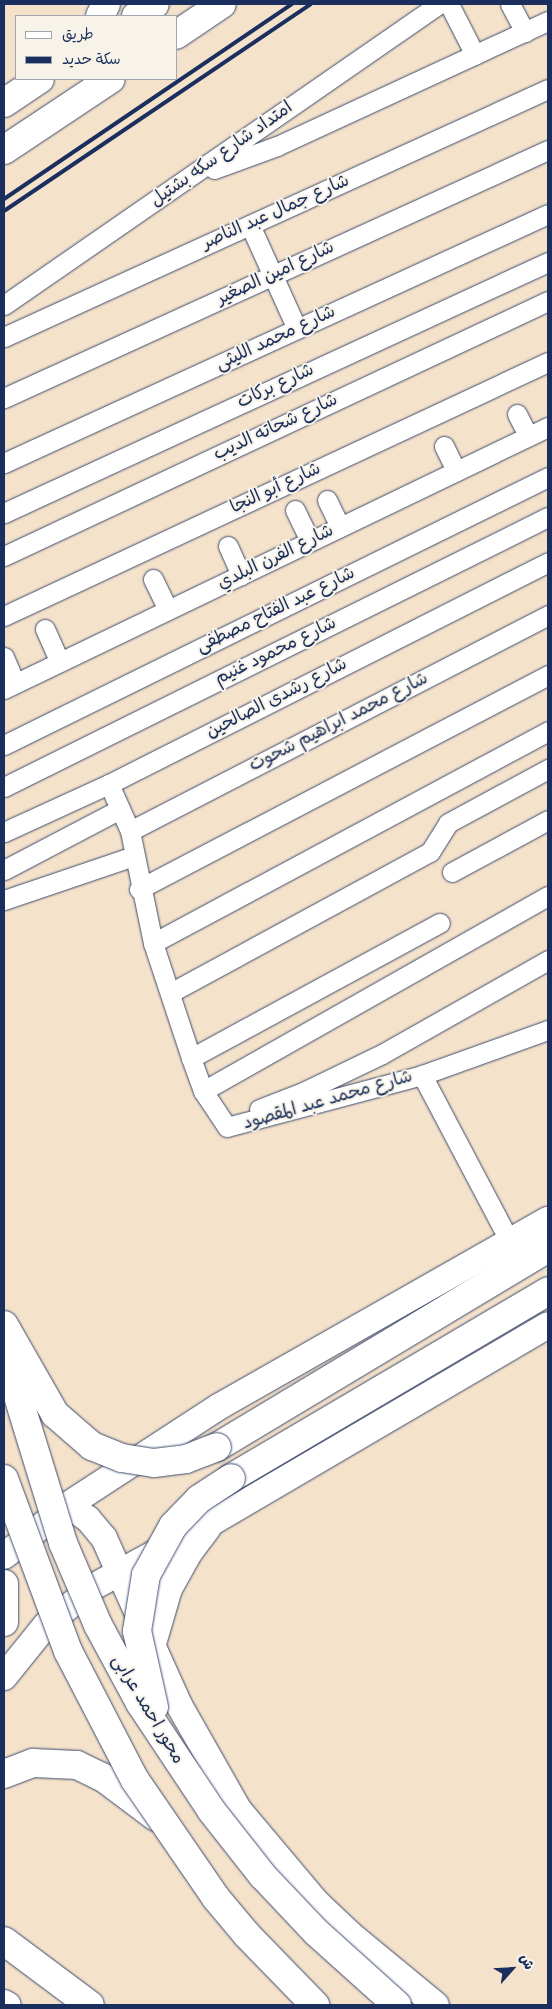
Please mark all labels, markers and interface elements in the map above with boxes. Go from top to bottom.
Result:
legend [15,15,178,80]
text: طريق [62,24,94,46]
text: سكة حديد [62,49,121,71]
street label: امتداد شارع سكه بشتيل [147,98,297,212]
street label: شارع جمال عبد الناصر [199,171,353,255]
street label: شارع امين الصغير [214,237,338,311]
street label: شارع محمد الليثى [213,302,339,376]
street label: شارع بركات [234,360,318,414]
street label: شارع شحاته الديب [210,390,342,466]
street label: شارع أبو النجا [227,459,325,519]
street label: شارع الفرن البلدي [214,521,338,595]
street label: شارع عبد الفتاح مصطفى [193,563,359,659]
street label: شارع محمود غنيم [212,613,340,691]
street label: شارع رشدى الصالحين [203,654,351,744]
street label: شارع محمد ابراهيم شحوت [246,668,432,778]
street label: شارع محمد عبد المقصود [241,1066,415,1136]
street label: محور احمد عرابى [106,1651,188,1769]
north arrow [487,1944,537,1994]
text: ش [513,1951,539,1974]

